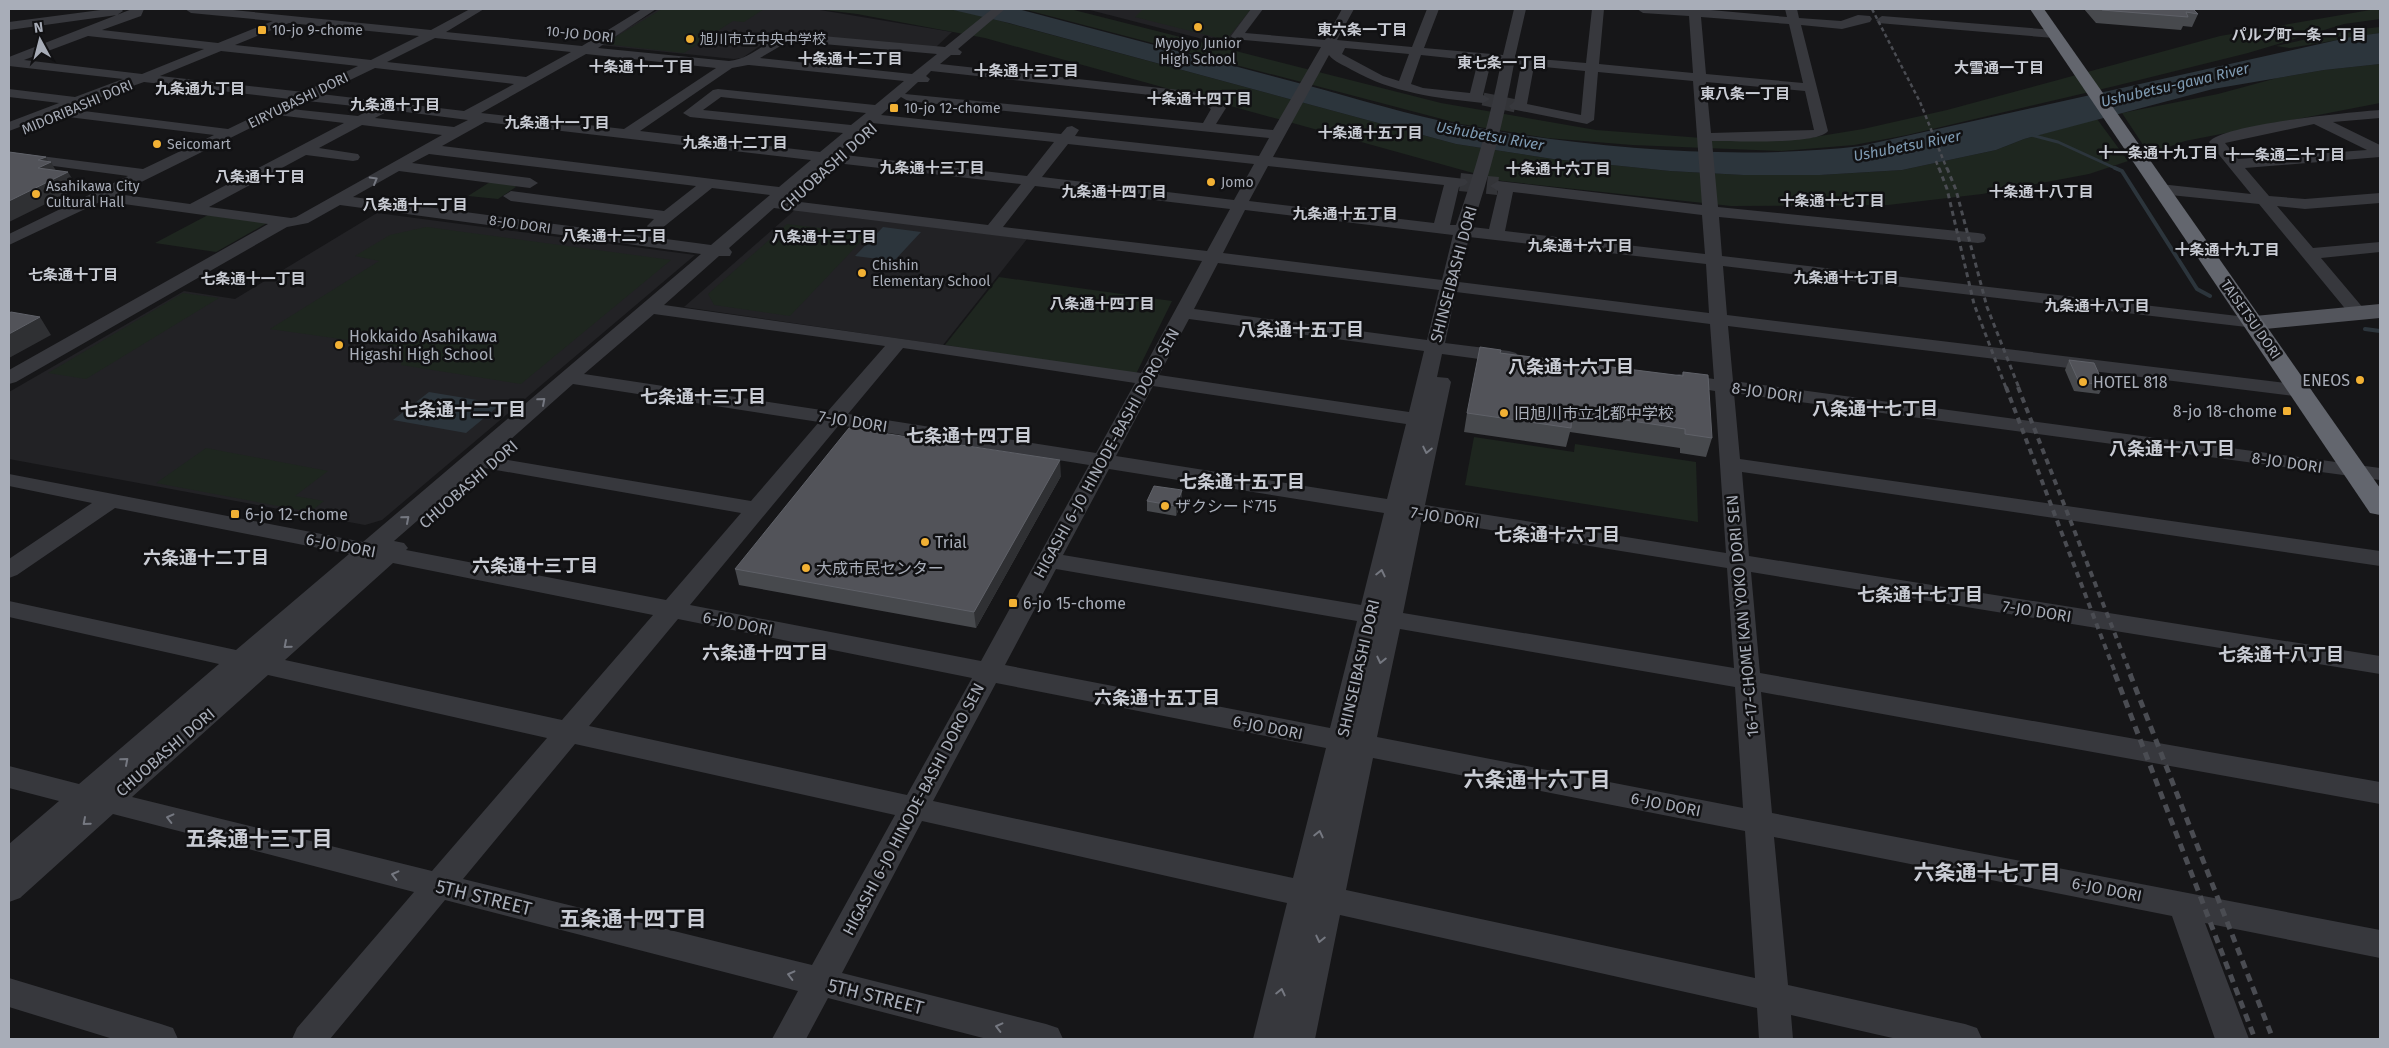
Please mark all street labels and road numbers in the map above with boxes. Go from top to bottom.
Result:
street label: 10-JO DORI [545,22,615,47]
street label: EIRYUBASHI DORI [245,69,351,132]
street label: MIDORIBASHI DORI [19,76,135,139]
street label: CHUOBASHI DORI [776,119,881,216]
street label: SHINSEIBASHI DORI [1426,204,1481,344]
street label: 8-JO DORI [488,212,552,237]
street label: TAISETSU DORI [2217,276,2284,362]
street label: HIGASHI 6-JO HINODE-BASHI DORO SEN [1030,325,1183,582]
street label: 8-JO DORI [1730,378,1803,407]
street label: 7-JO DORI [817,407,889,436]
street label: CHUOBASHI DORI [415,436,522,532]
street label: 8-JO DORI [2250,448,2323,477]
street label: 16-17-CHOME KAN YOKO DORI SEN [1722,494,1763,738]
street label: 7-JO DORI [1409,503,1481,532]
street label: 6-JO DORI [304,529,377,562]
street label: 7-JO DORI [2001,597,2073,626]
street label: SHINSEIBASHI DORI [1333,598,1384,739]
street label: 6-JO DORI [701,607,774,640]
street label: HIGASHI 6-JO HINODE-BASHI DORO SEN [839,680,988,939]
street label: CHUOBASHI DORI [112,704,219,800]
street label: 6-JO DORI [1231,711,1304,744]
street label: 6-JO DORI [1629,788,1702,821]
street label: 6-JO DORI [2070,873,2143,906]
street label: 5TH STREET [434,874,534,921]
street label: 5TH STREET [826,973,926,1020]

